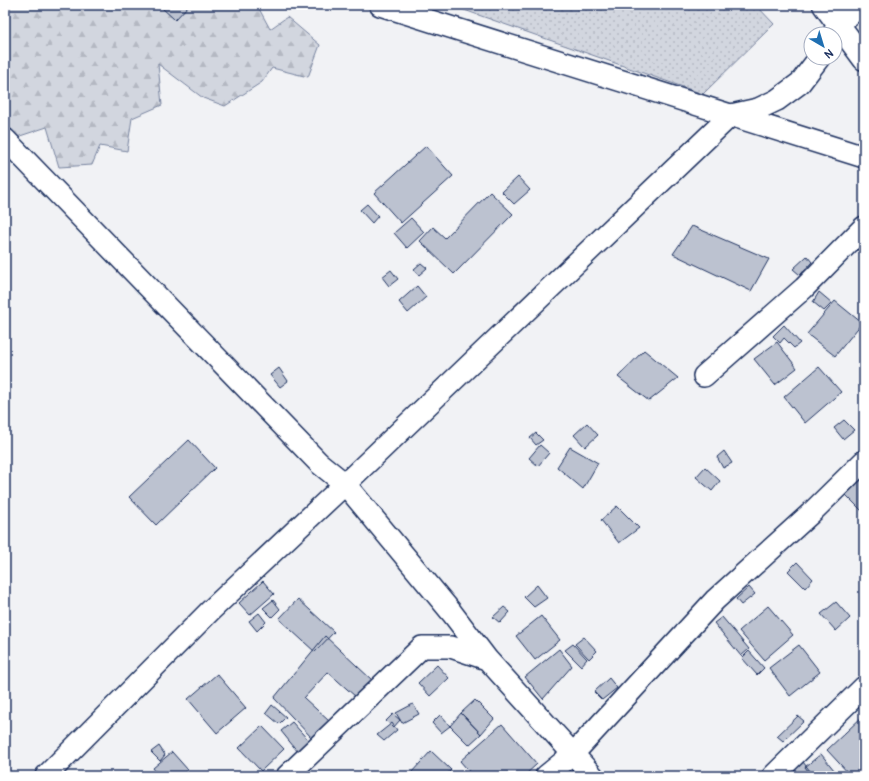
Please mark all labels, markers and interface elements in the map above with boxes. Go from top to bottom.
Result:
north arrow [803,26,843,66]
text: N [821,46,836,61]

